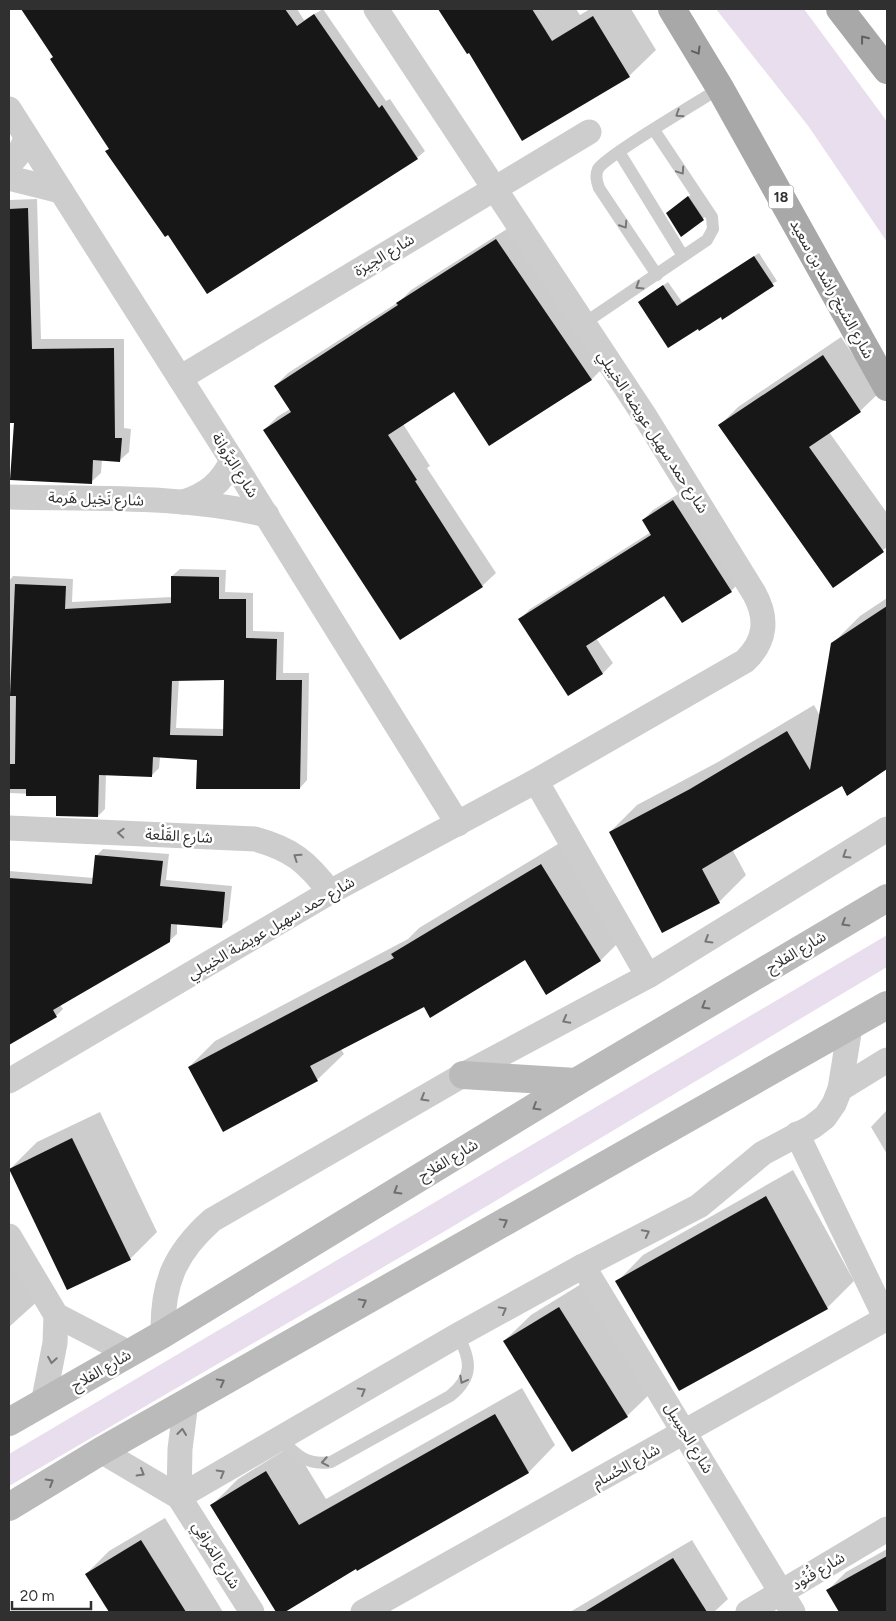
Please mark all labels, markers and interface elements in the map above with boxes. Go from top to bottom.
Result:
one-way arrow [861,36,869,45]
one-way arrow [691,45,701,54]
one-way arrow [675,108,684,118]
one-way arrow [675,165,684,175]
road number: 18 [768,186,794,208]
street label: شارع الشيخ راشد بن سعيد [784,216,878,363]
one-way arrow [618,220,627,229]
street label: شارع الجِيرَة [351,230,419,283]
one-way arrow [635,279,644,289]
street label: شارع حمد سهيل عويضة الخييلي [591,347,712,518]
street label: شارع البَرَّوانة [205,429,262,503]
street label: شارع نَخِيل هَرمة [48,488,144,513]
street label: شارع القَلْعة [145,823,213,850]
one-way arrow [117,828,125,839]
one-way arrow [843,849,852,859]
one-way arrow [294,854,303,863]
street label: شارع حمد سهيل عويضة الخييلي [184,873,359,986]
one-way arrow [842,916,851,926]
street label: شارع الفلاح [763,927,831,979]
one-way arrow [704,933,713,943]
one-way arrow [702,999,711,1009]
one-way arrow [563,1014,572,1024]
one-way arrow [420,1091,429,1101]
one-way arrow [532,1100,541,1110]
street label: شارع الفلاح [415,1135,483,1187]
one-way arrow [394,1185,403,1195]
one-way arrow [499,1219,508,1229]
one-way arrow [641,1229,650,1239]
one-way arrow [357,1299,366,1309]
one-way arrow [498,1306,507,1316]
street label: شارع الفلاح [68,1345,136,1397]
one-way arrow [47,1355,57,1364]
one-way arrow [459,1375,469,1384]
one-way arrow [216,1379,225,1389]
one-way arrow [356,1387,365,1397]
street label: شارع الحِسِيل [658,1399,717,1478]
one-way arrow [176,1428,187,1436]
street label: شارع الحُسام [589,1440,665,1495]
one-way arrow [321,1456,330,1466]
one-way arrow [135,1466,144,1476]
one-way arrow [216,1469,225,1479]
one-way arrow [45,1478,54,1488]
street label: شارع المَرافِي [186,1518,244,1594]
street label: شارع فُنُود [787,1546,850,1596]
scale bar [12,1578,91,1610]
text: 20 m [20,1587,54,1605]

